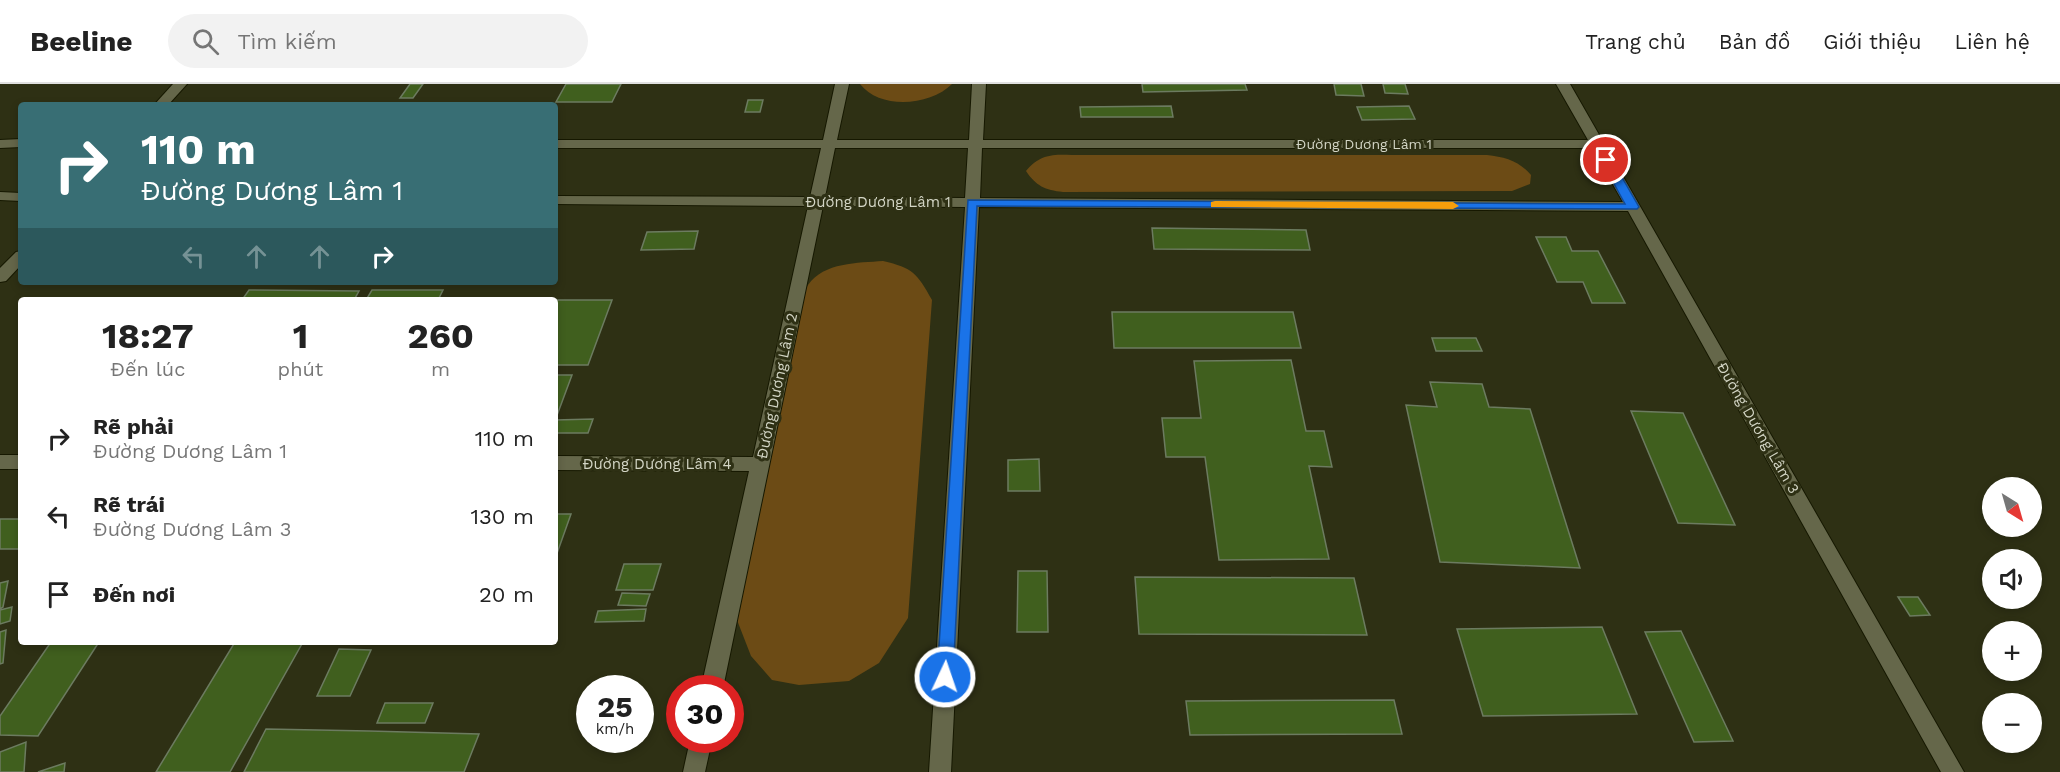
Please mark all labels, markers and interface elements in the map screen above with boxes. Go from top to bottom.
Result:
search box [168,14,588,68]
text: Beeline [30,25,132,58]
icon: search [189,25,222,58]
text: Tìm kiếm [237,29,337,54]
text: Trang chủ [1585,29,1686,54]
text: Bản đồ [1719,29,1790,54]
text: Giới thiệu [1823,29,1921,54]
text: Liên hệ [1954,29,2030,54]
text: 110 m [141,125,256,174]
icon: right [42,126,120,204]
pin [1580,134,1631,185]
street label: Đường Dương Lâm 1 [1296,136,1432,152]
icon: arrive [1589,143,1622,176]
text: Đường Dương Lâm 1 [141,175,403,207]
street label: Đường Dương Lâm 1 [805,193,951,211]
icon: left [177,240,210,273]
icon: ahead [240,240,273,273]
icon: ahead [303,240,336,273]
icon: right [366,240,399,273]
street label: Đường Dương Lâm 2 [753,311,801,461]
text: 18:27 [102,315,194,357]
text: 1 [293,315,308,357]
text: 260 [407,315,474,357]
text: Đến lúc [110,357,185,381]
text: phút [278,357,323,381]
text: m [431,357,450,381]
street label: Đường Dương Lâm 3 [1713,359,1803,497]
text: Rẽ phải [93,414,174,439]
icon: right [42,422,75,455]
text: 110 m [475,426,534,451]
text: Đường Dương Lâm 1 [93,439,287,463]
street label: Đường Dương Lâm 4 [582,455,732,473]
north arrow [1982,477,2042,537]
map controls [1982,477,2042,753]
text: Rẽ trái [93,492,165,517]
icon: left [42,500,75,533]
text: 130 m [470,504,534,529]
text: Đường Dương Lâm 3 [93,517,291,541]
button: sound [1982,549,2042,609]
icon: arrive [42,578,75,611]
text: Đến nơi [93,582,175,607]
text: 20 m [479,582,534,607]
button: + [1982,621,2042,681]
position arrow [913,645,977,709]
speed limit sign: 30 [666,675,744,753]
text: 25 [597,689,633,724]
button: − [1982,693,2042,753]
text: km/h [596,720,634,738]

